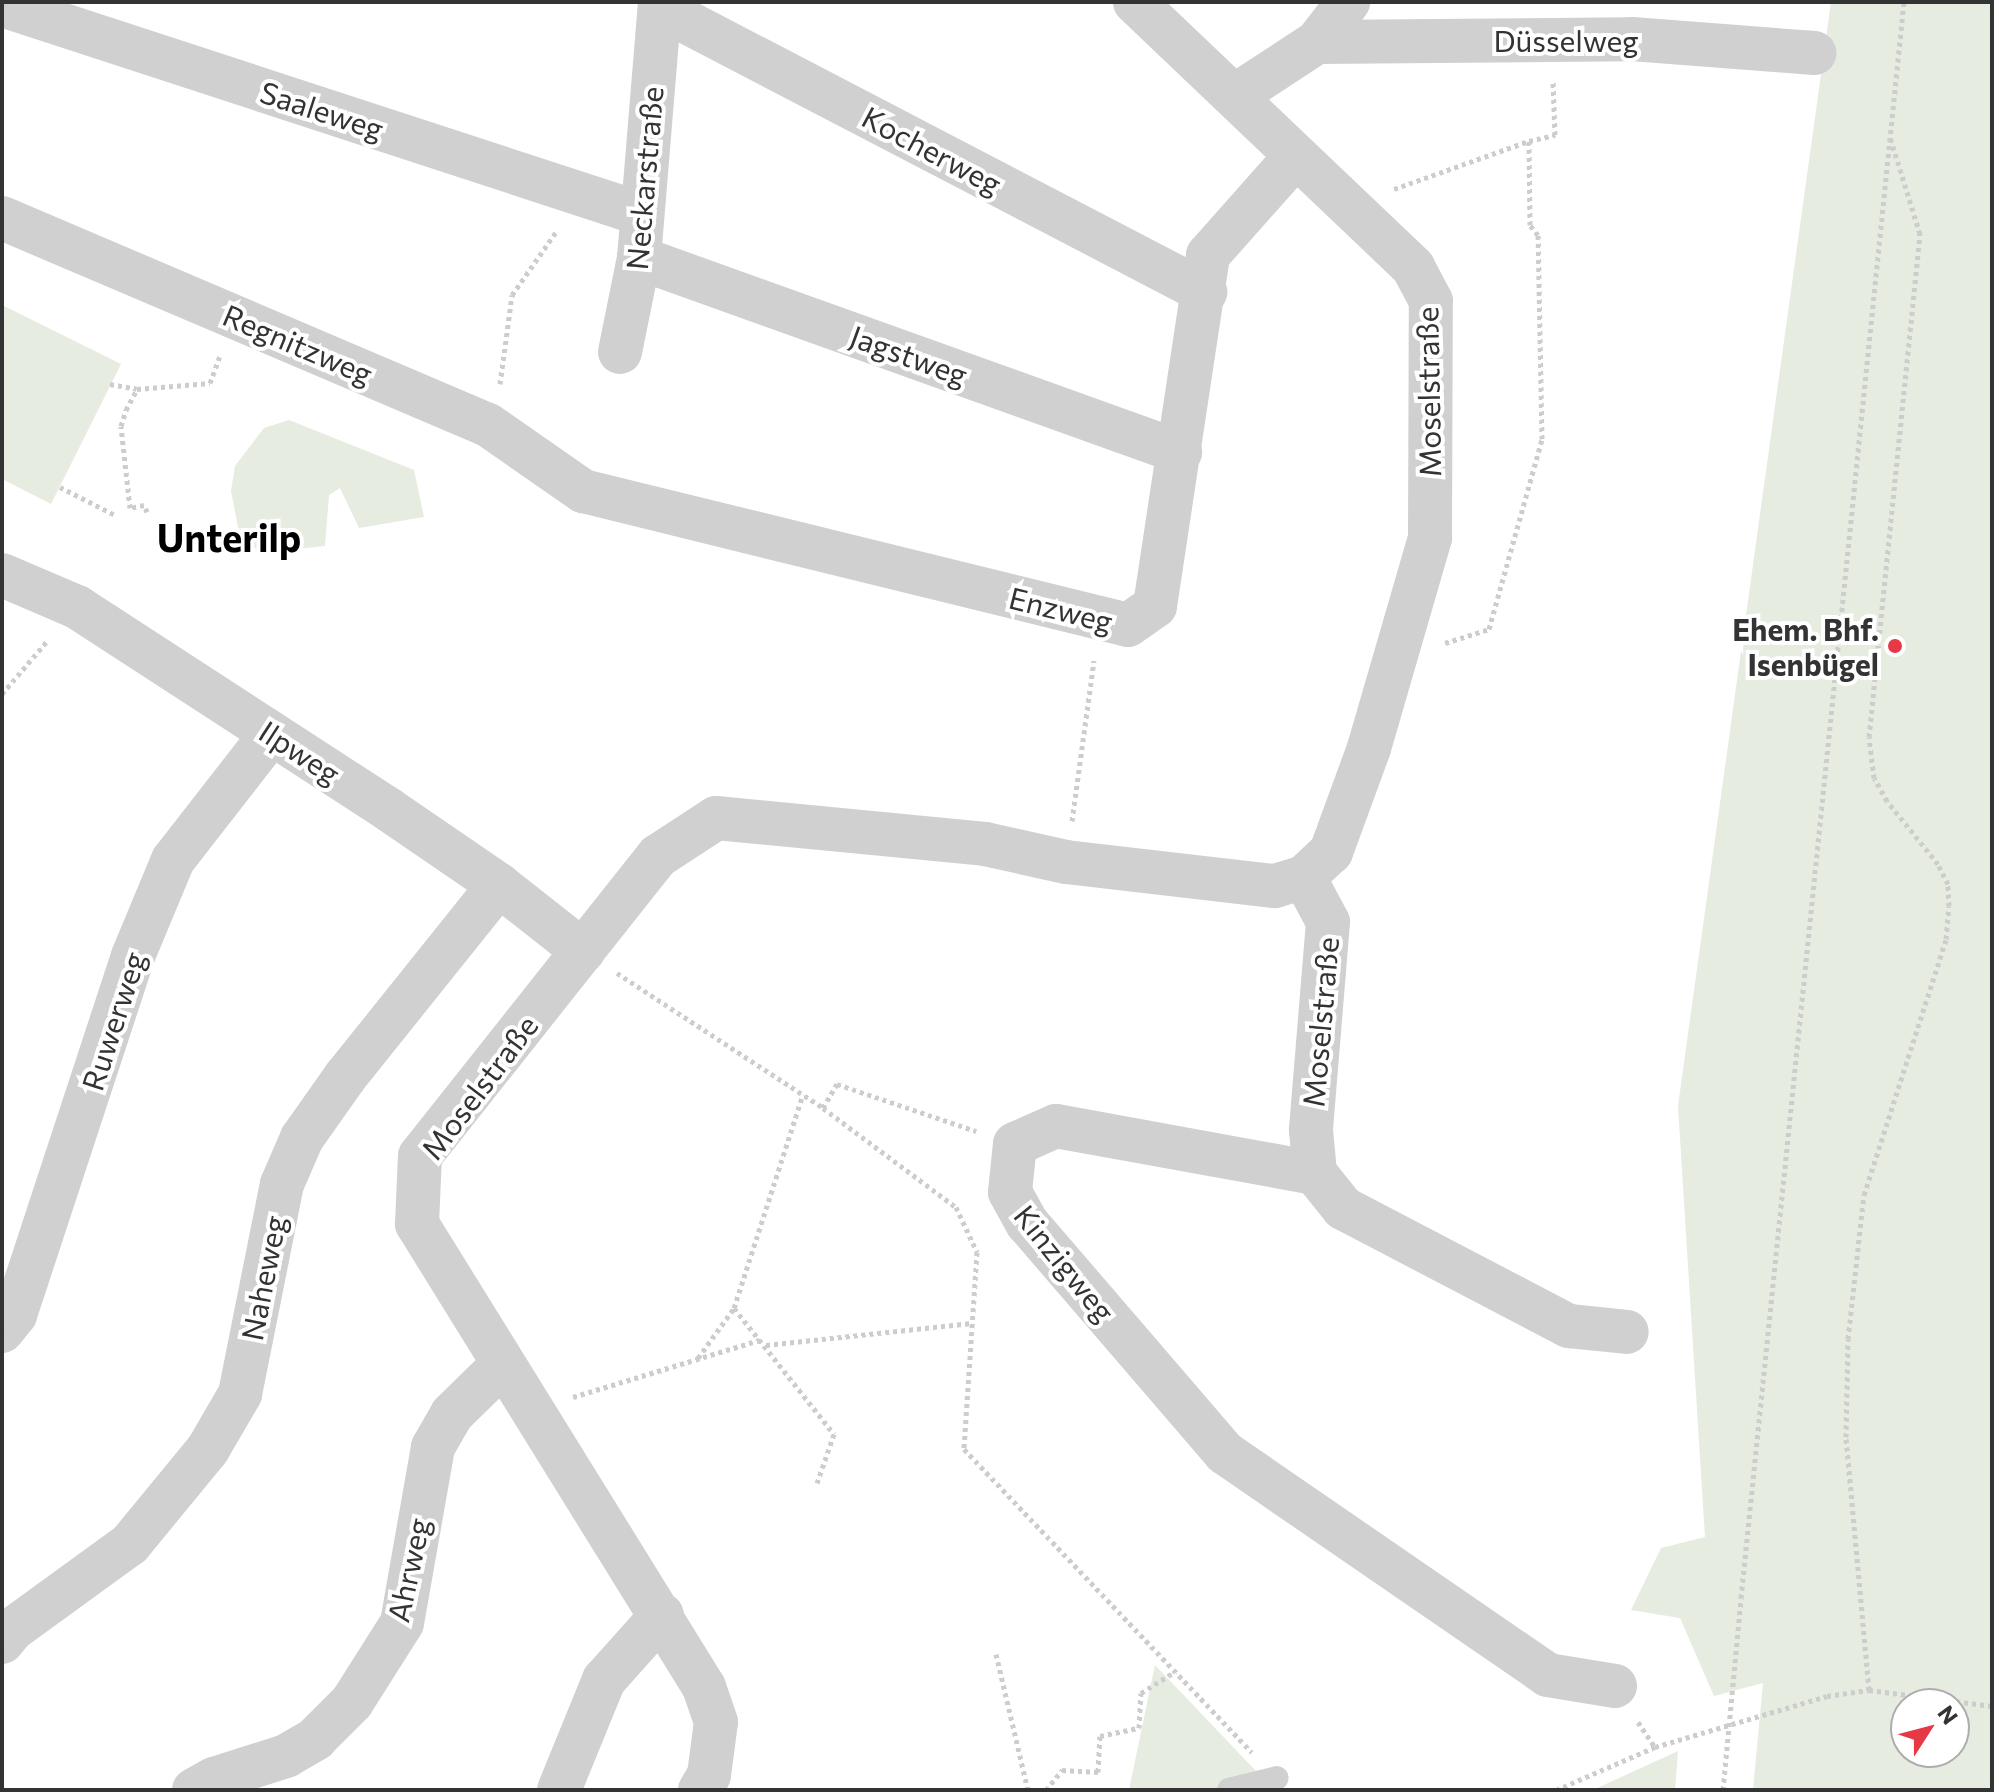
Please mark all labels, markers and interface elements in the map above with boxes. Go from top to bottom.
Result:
street label: Düsselweg [1493,22,1639,58]
street label: Saaleweg [256,73,388,147]
street label: Neckarstraße [618,85,670,271]
street label: Kocherweg [856,98,1008,202]
street label: Regnitzweg [218,296,378,392]
street label: Moselstraße [1409,306,1447,478]
street label: Jagstweg [845,317,973,393]
district label: Unterilp [157,514,301,560]
street label: Enzweg [1005,579,1117,639]
place label: Ehem. Bhf. Isenbügel [1732,611,1879,682]
marker: Ehem. Bhf. Isenbügel [1886,637,1904,655]
street label: Ilpweg [253,713,347,791]
street label: Moselstraße [1295,935,1345,1109]
street label: Ruwerweg [74,947,152,1095]
street label: Moselstraße [413,1008,545,1166]
street label: Kinzigweg [1007,1197,1123,1329]
street label: Naheweg [233,1212,293,1344]
street label: Ahrweg [379,1515,437,1625]
north arrow [1890,1688,1970,1768]
text: N [1932,1700,1964,1729]

